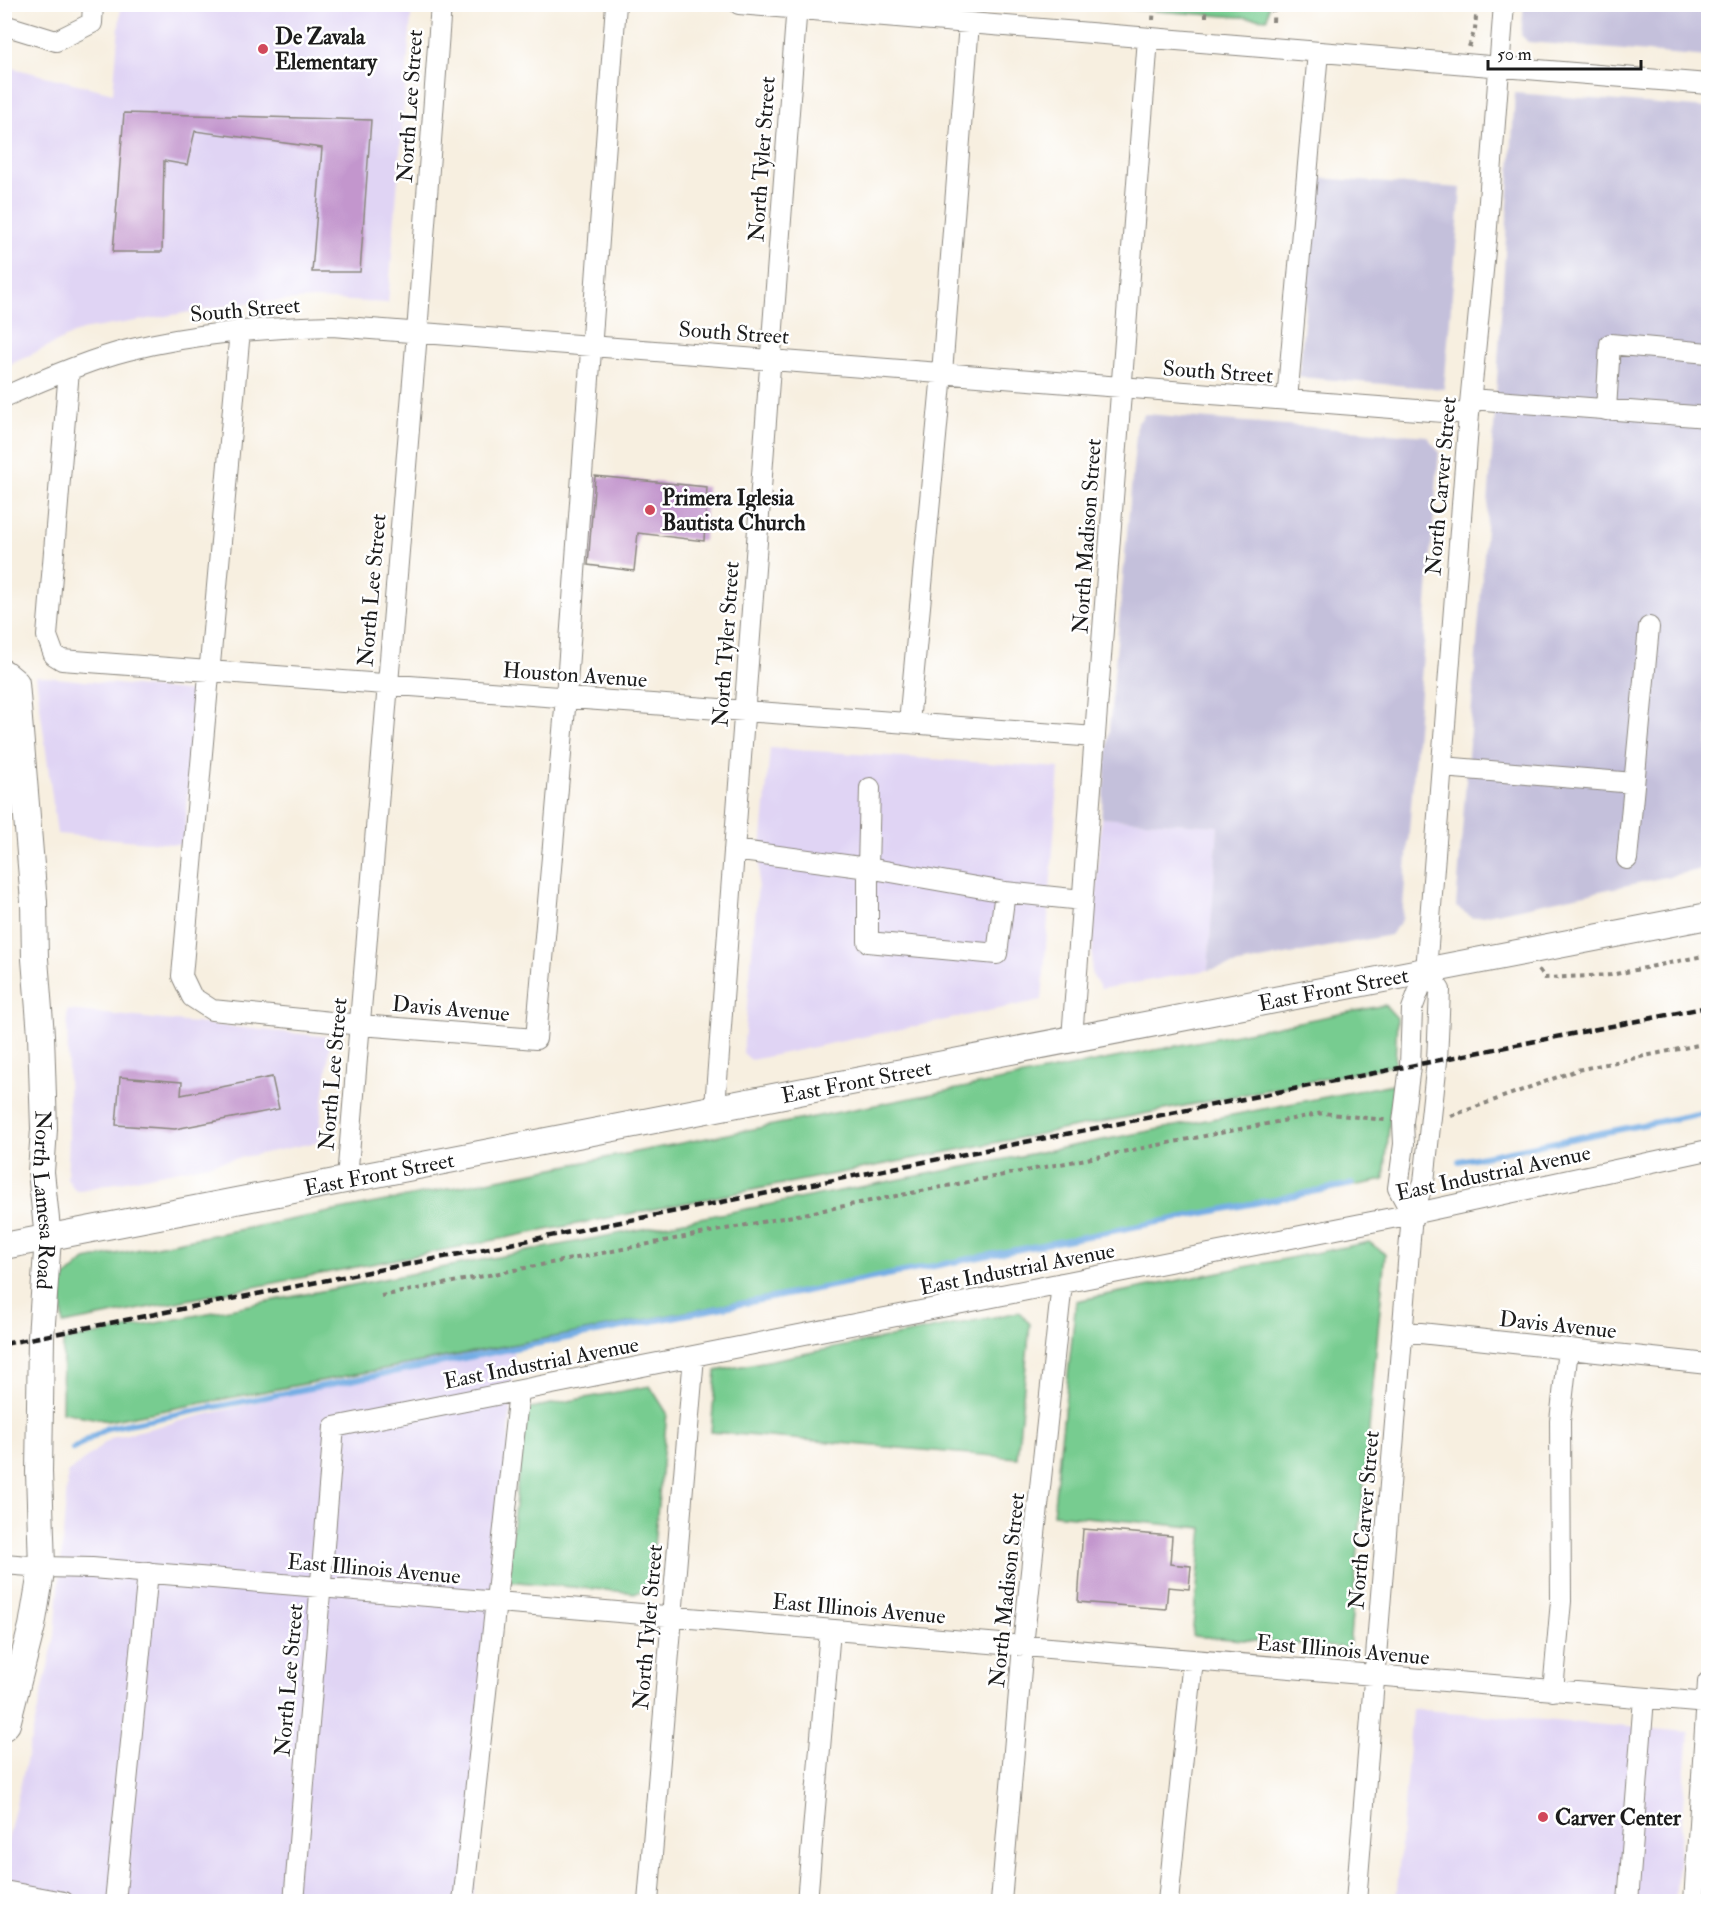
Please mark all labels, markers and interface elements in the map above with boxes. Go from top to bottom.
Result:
place label: De Zavala Elementary [275,23,378,77]
street label: North Lee Street [391,29,429,183]
scale bar [1488,33,1641,71]
marker: De Zavala Elementary [256,42,270,56]
text: 50 m [1497,43,1532,66]
street label: North Tyler Street [742,75,782,243]
street label: South Street [189,291,301,329]
street label: South Street [678,315,790,351]
street label: South Street [1162,354,1274,390]
street label: North Carver Street [1419,396,1463,577]
street label: North Madison Street [1066,438,1108,634]
place label: Primera Iglesia Bautista Church [662,484,806,537]
marker: Primera Iglesia Bautista Church [643,503,657,517]
street label: North Lee Street [351,513,393,668]
street label: North Tyler Street [706,560,746,728]
street label: Houston Avenue [502,656,648,694]
street label: East Front Street [1256,961,1411,1018]
street label: Davis Avenue [391,990,511,1028]
street label: North Lee Street [312,997,354,1152]
street label: East Front Street [779,1054,934,1110]
street label: North Lamesa Road [26,1110,61,1291]
street label: East Industrial Avenue [1393,1139,1593,1207]
street label: East Front Street [302,1146,457,1203]
street label: East Industrial Avenue [917,1236,1117,1302]
street label: Davis Avenue [1498,1305,1618,1345]
street label: East Industrial Avenue [441,1330,641,1396]
street label: North Carver Street [1342,1430,1386,1611]
street label: North Madison Street [983,1492,1031,1689]
street label: North Tyler Street [627,1543,669,1711]
street label: East Illinois Avenue [286,1547,462,1591]
street label: East Illinois Avenue [771,1587,947,1631]
street label: North Lee Street [268,1603,310,1758]
street label: East Illinois Avenue [1255,1628,1431,1672]
place label: Carver Center [1555,1804,1682,1832]
marker: Carver Center [1536,1810,1550,1824]

